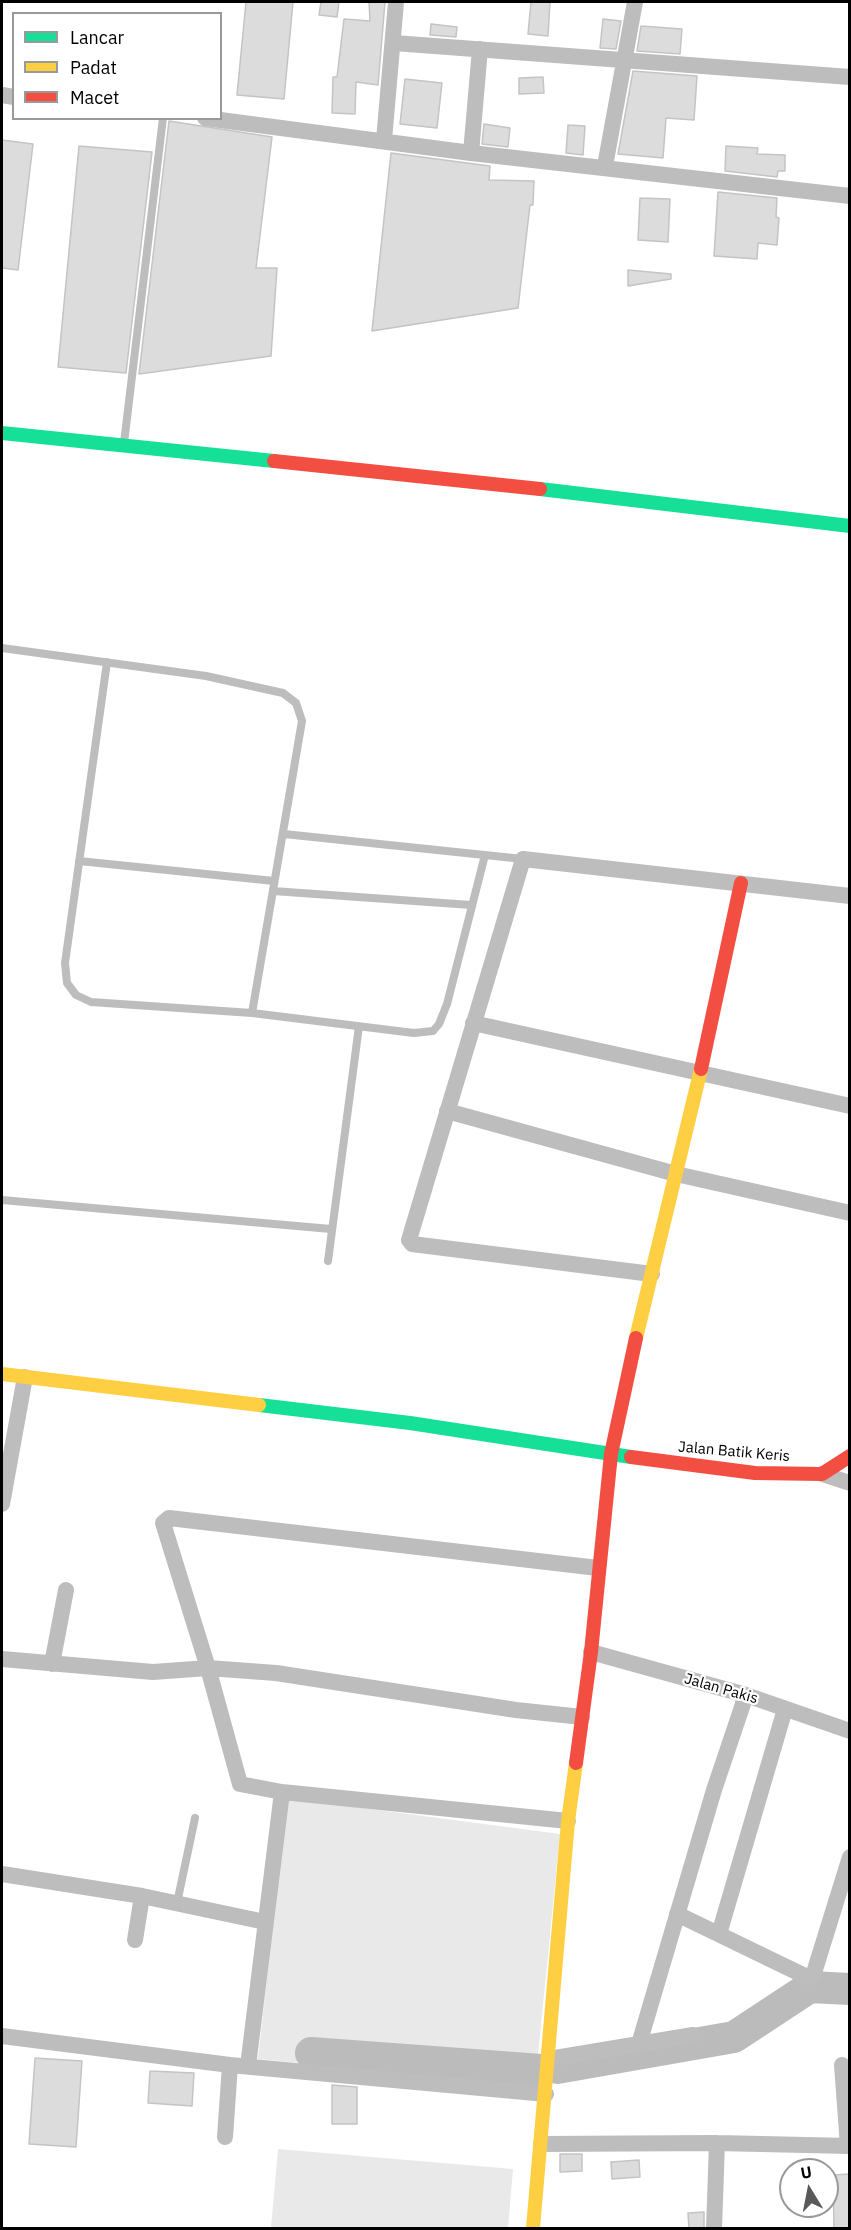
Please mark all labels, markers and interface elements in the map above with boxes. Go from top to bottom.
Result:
legend [12,12,222,120]
text: Lancar [70,26,124,49]
text: Padat [70,56,117,79]
text: Macet [70,86,119,109]
street label: Jalan Batik Keris [677,1438,791,1466]
street label: Jalan Pakis [682,1670,760,1708]
north arrow [779,2158,839,2218]
text: U [799,2161,813,2183]

